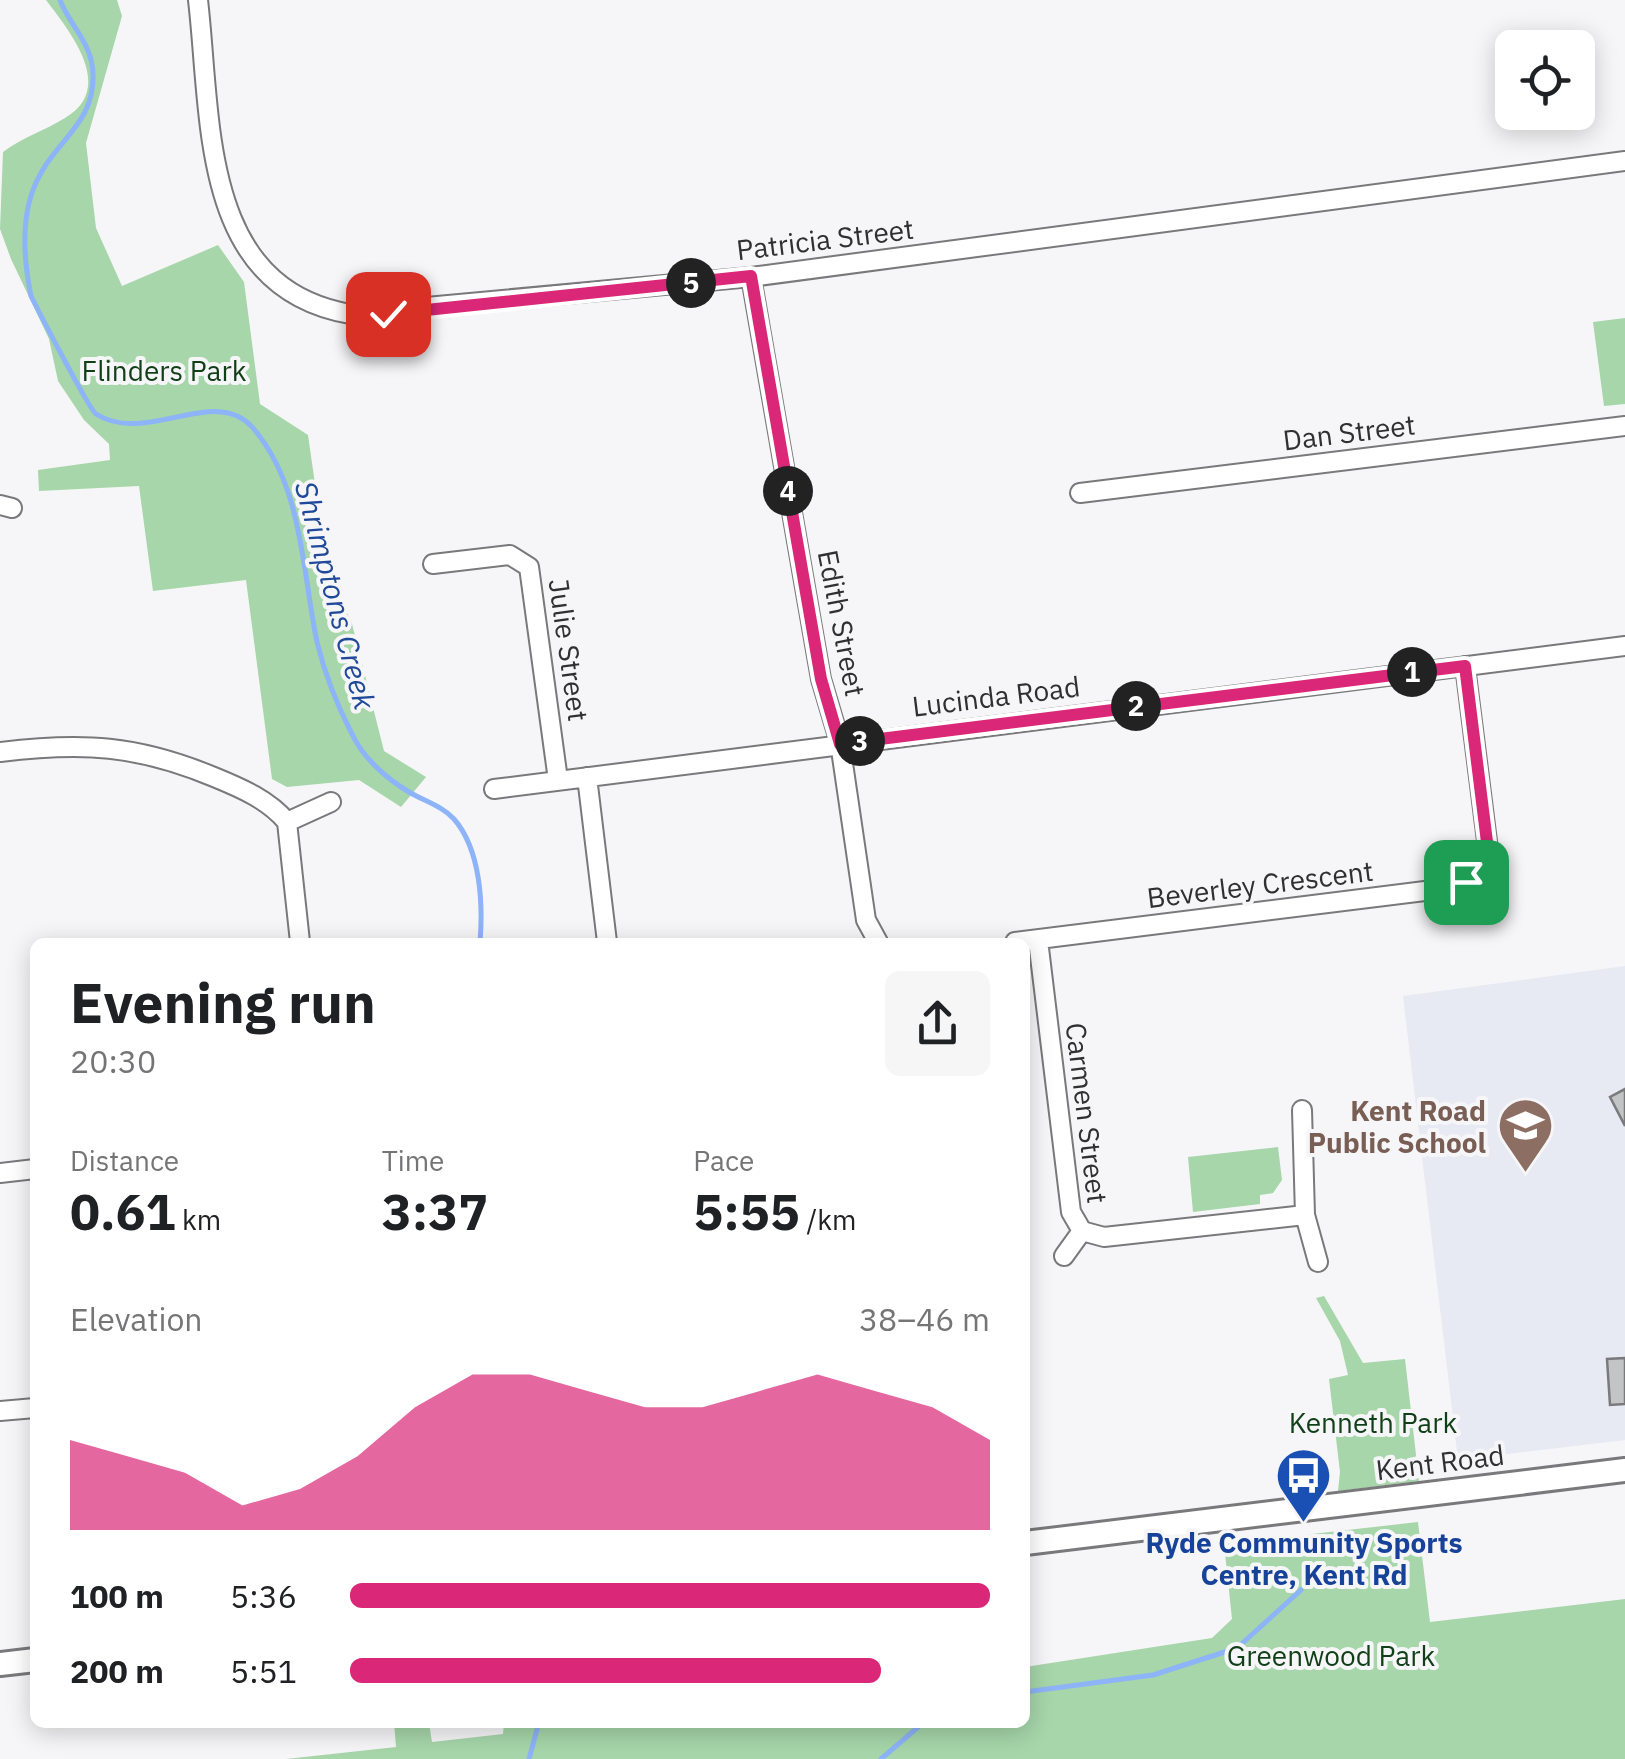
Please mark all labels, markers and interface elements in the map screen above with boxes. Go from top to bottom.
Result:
map controls [1495,30,1595,130]
button: locate [1495,30,1595,130]
street label: Patricia Street [734,210,916,268]
pin: 5 [666,258,716,308]
text: 5 [683,264,699,301]
pin [346,272,431,357]
icon: check [361,287,416,342]
park label: Flinders Park [82,352,247,389]
street label: Dan Street [1281,406,1417,458]
pin: 4 [763,466,813,516]
text: 4 [780,472,796,509]
water label: Shrimptons Creek [287,477,385,714]
street label: Edith Street [810,547,874,699]
street label: Julie Street [541,576,597,724]
pin: 1 [1387,647,1437,697]
text: 1 [1404,653,1420,690]
street label: Lucinda Road [910,667,1082,725]
pin: 2 [1111,681,1161,731]
text: 2 [1128,687,1144,724]
pin: 3 [835,716,885,766]
text: 3 [852,722,868,759]
pin [1424,840,1509,925]
street label: Beverley Crescent [1145,852,1375,916]
icon: arrive [1439,855,1494,910]
text: Evening run [70,967,376,1038]
button: share [885,971,990,1076]
street label: Carmen Street [1058,1021,1116,1205]
text: 20:30 [70,1040,156,1082]
place label: Kent Road Public School [1308,1092,1486,1161]
school or university icon: Kent Road Public School [1495,1096,1555,1175]
text: Distance [70,1142,179,1179]
text: Time [382,1142,445,1179]
text: Pace [693,1142,754,1179]
text: 0.61 [70,1179,176,1244]
text: 3:37 [382,1179,488,1244]
text: 5:55 [693,1179,800,1244]
text: km [176,1201,221,1238]
text: /km [800,1201,856,1238]
text: Elevation [70,1298,203,1340]
text: 38–46 m [859,1298,990,1340]
park label: Kenneth Park [1289,1404,1458,1441]
street label: Kent Road [1374,1436,1506,1488]
bus stop icon: Ryde Community Sports Centre, Kent Rd [1274,1446,1334,1525]
place label: Ryde Community Sports Centre, Kent Rd [1145,1524,1463,1593]
text: 100 m [70,1575,164,1617]
text: 5:36 [230,1575,297,1617]
park label: Greenwood Park [1227,1637,1435,1674]
text: 200 m [70,1650,164,1692]
text: 5:51 [230,1650,297,1692]

